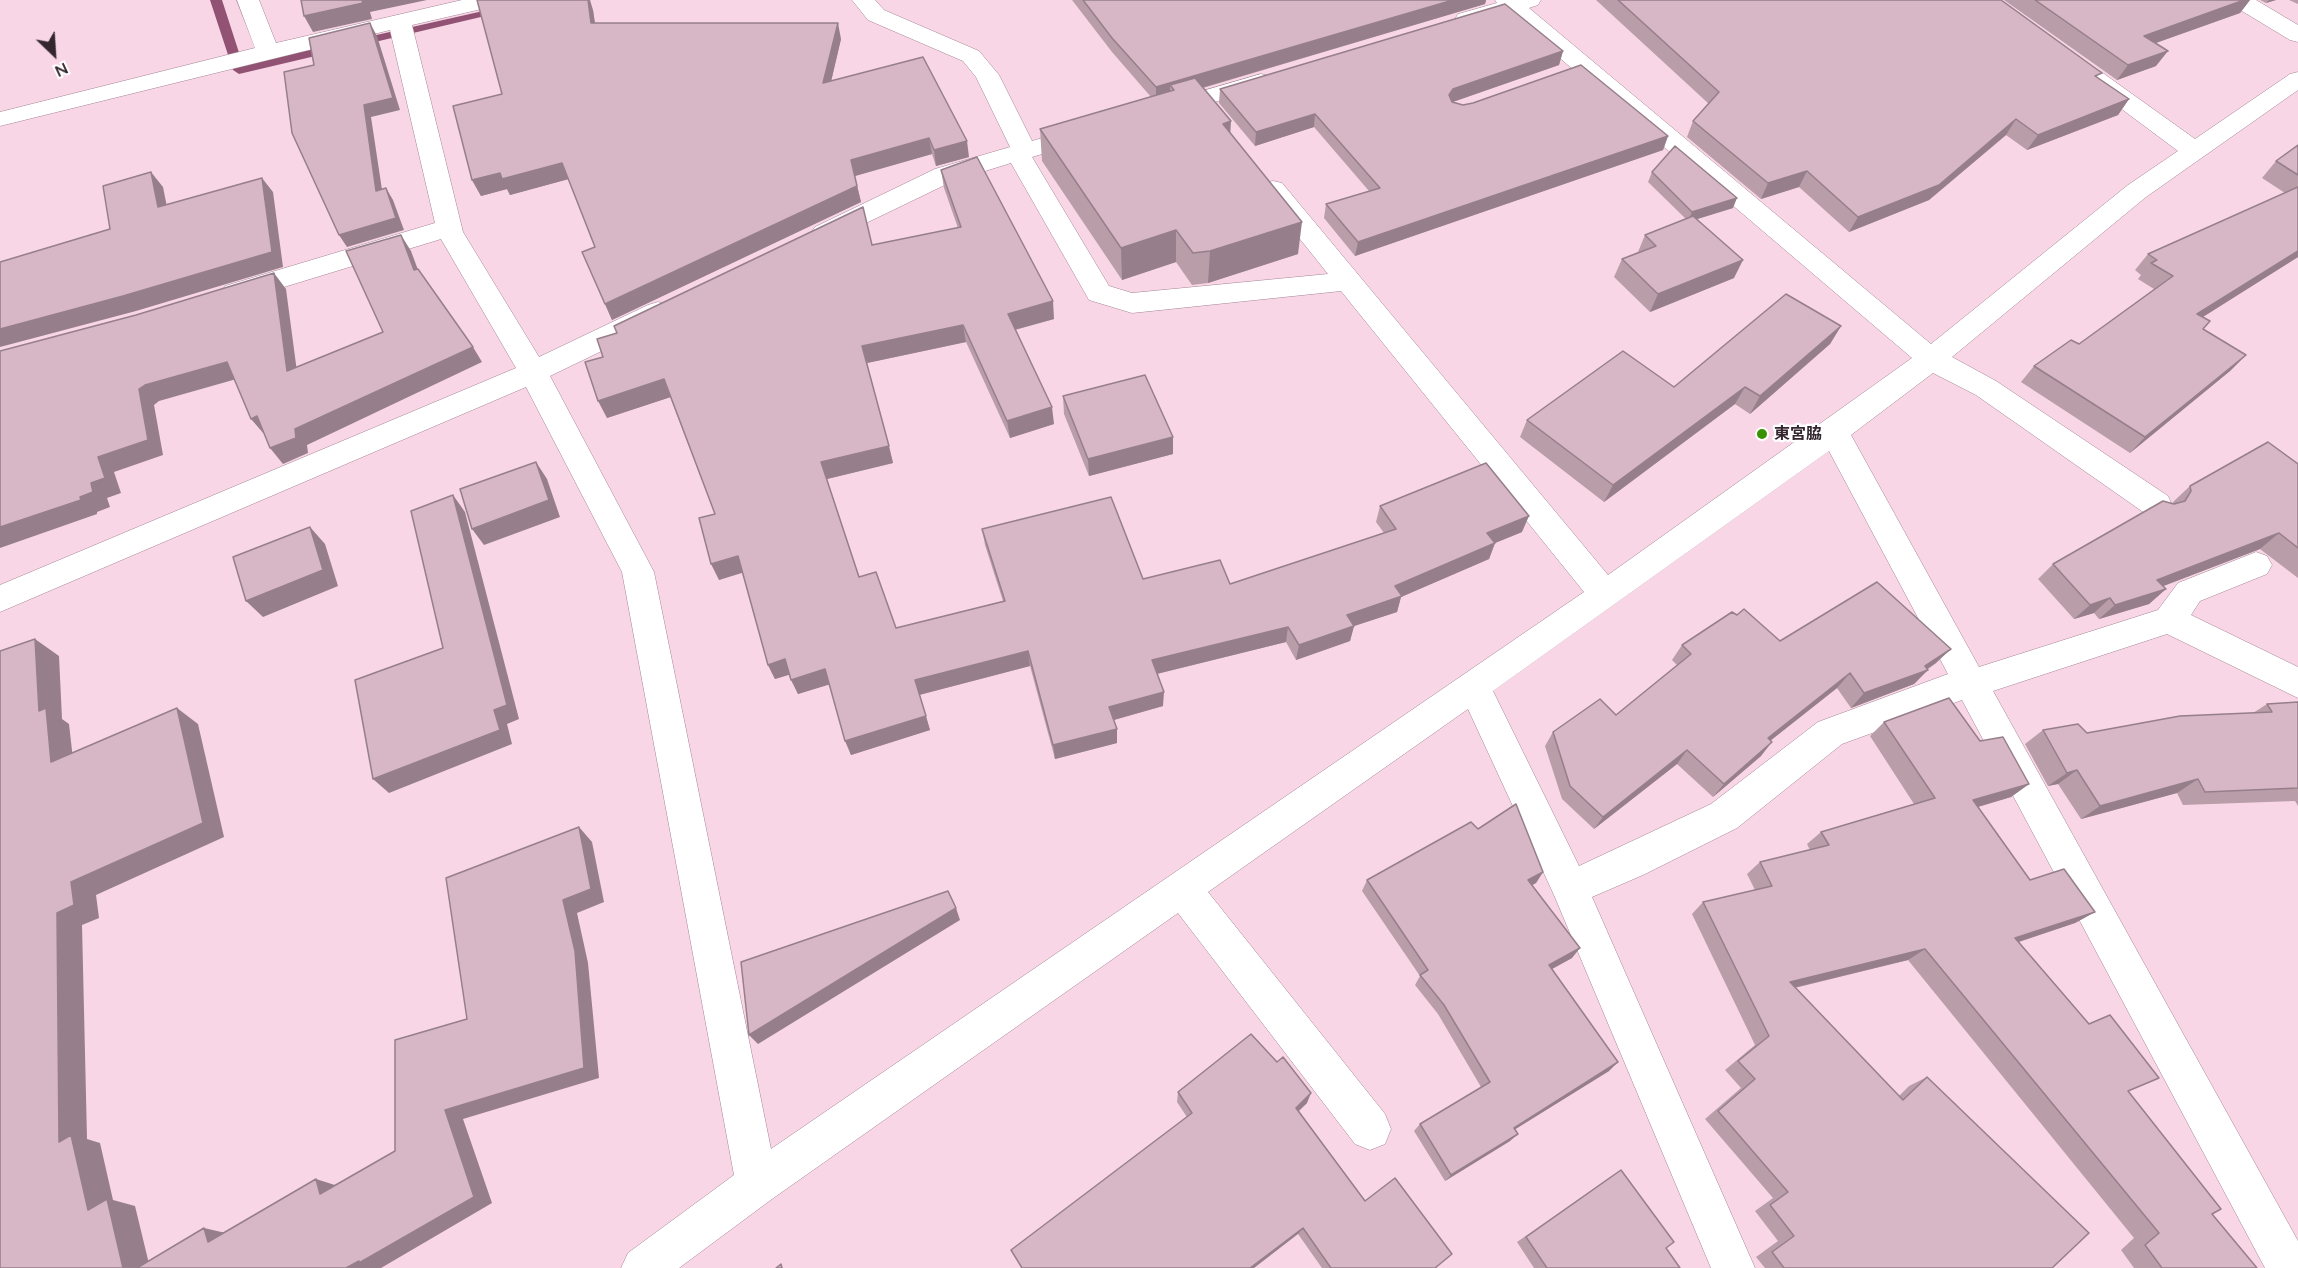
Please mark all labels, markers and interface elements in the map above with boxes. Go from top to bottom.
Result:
north arrow [24,24,84,84]
text: N [52,60,71,82]
place label: 東宮脇 [1774,424,1822,444]
marker: 東宮脇 [1755,427,1769,441]

